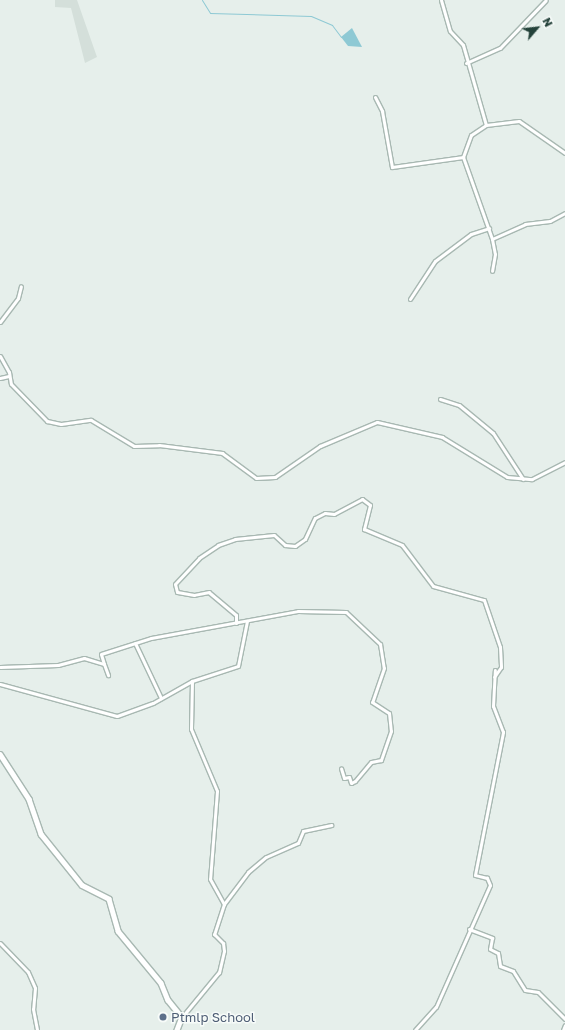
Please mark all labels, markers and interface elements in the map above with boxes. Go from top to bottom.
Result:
north arrow [517,8,557,48]
text: N [540,15,556,29]
place label: Ptmlp School [171,1009,255,1025]
marker: Ptmlp School [158,1012,168,1022]

